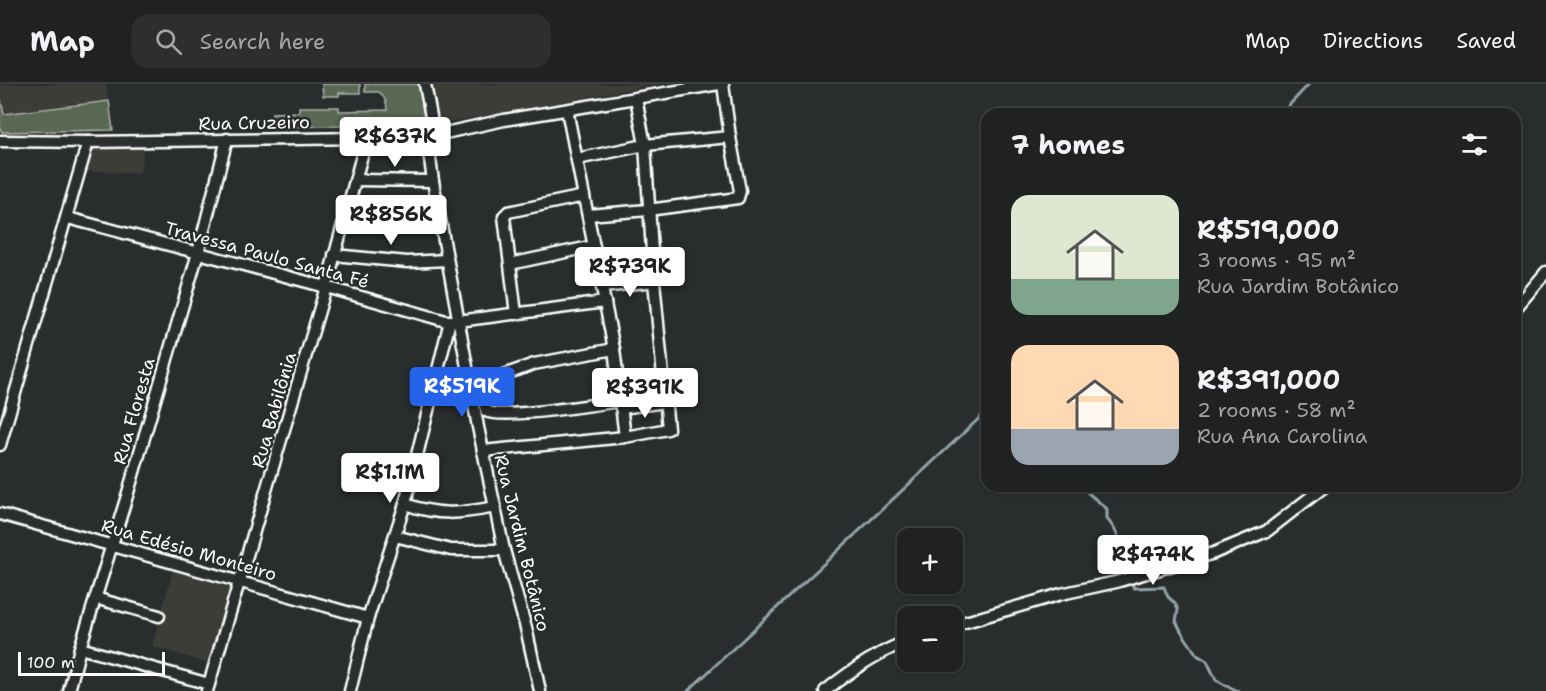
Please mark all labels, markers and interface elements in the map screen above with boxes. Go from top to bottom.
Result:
search box [131,14,551,68]
text: Map [30,22,95,60]
icon: search [152,25,185,58]
text: Search here [200,27,325,56]
text: Map [1245,27,1290,55]
text: Directions [1323,27,1423,55]
text: Saved [1456,27,1516,55]
street label: Rua Cruzeiro [198,110,310,136]
pin: R$637K [346,117,444,168]
text: R$637K [354,123,436,149]
text: 7 homes [1011,127,1125,162]
icon: filters [1458,128,1491,161]
pin: R$856K [342,195,440,246]
text: R$856K [350,201,432,227]
text: R$519,000 [1197,212,1339,247]
street label: Travessa Paulo Santa Fé [162,216,372,294]
icon: home [1059,219,1131,291]
pin: R$739K [581,247,679,298]
text: 3 rooms · 95 m² [1197,247,1356,273]
text: R$739K [589,253,671,279]
text: Rua Jardim Botânico [1197,273,1399,299]
street label: Rua Babilônia [246,349,302,471]
street label: Rua Floresta [107,355,161,467]
text: R$391,000 [1197,362,1340,397]
pin: R$519K [413,367,511,418]
pin: R$391K [596,368,694,419]
icon: home [1059,369,1131,441]
text: R$519K [424,373,500,399]
text: R$391K [606,374,684,400]
text: 2 rooms · 58 m² [1197,397,1356,423]
text: Rua Ana Carolina [1197,423,1367,449]
street label: Rua Jardim Botânico [488,452,556,634]
pin: R$1.1M [341,453,439,504]
text: R$1.1M [355,459,425,485]
street label: Rua Edésio Monteiro [99,514,279,586]
map controls [897,528,963,672]
button: + [897,528,963,594]
pin: R$474K [1104,535,1202,586]
text: R$474K [1112,541,1194,567]
button: − [897,606,963,672]
scale bar [18,649,165,676]
text: 100 m [27,652,75,673]

